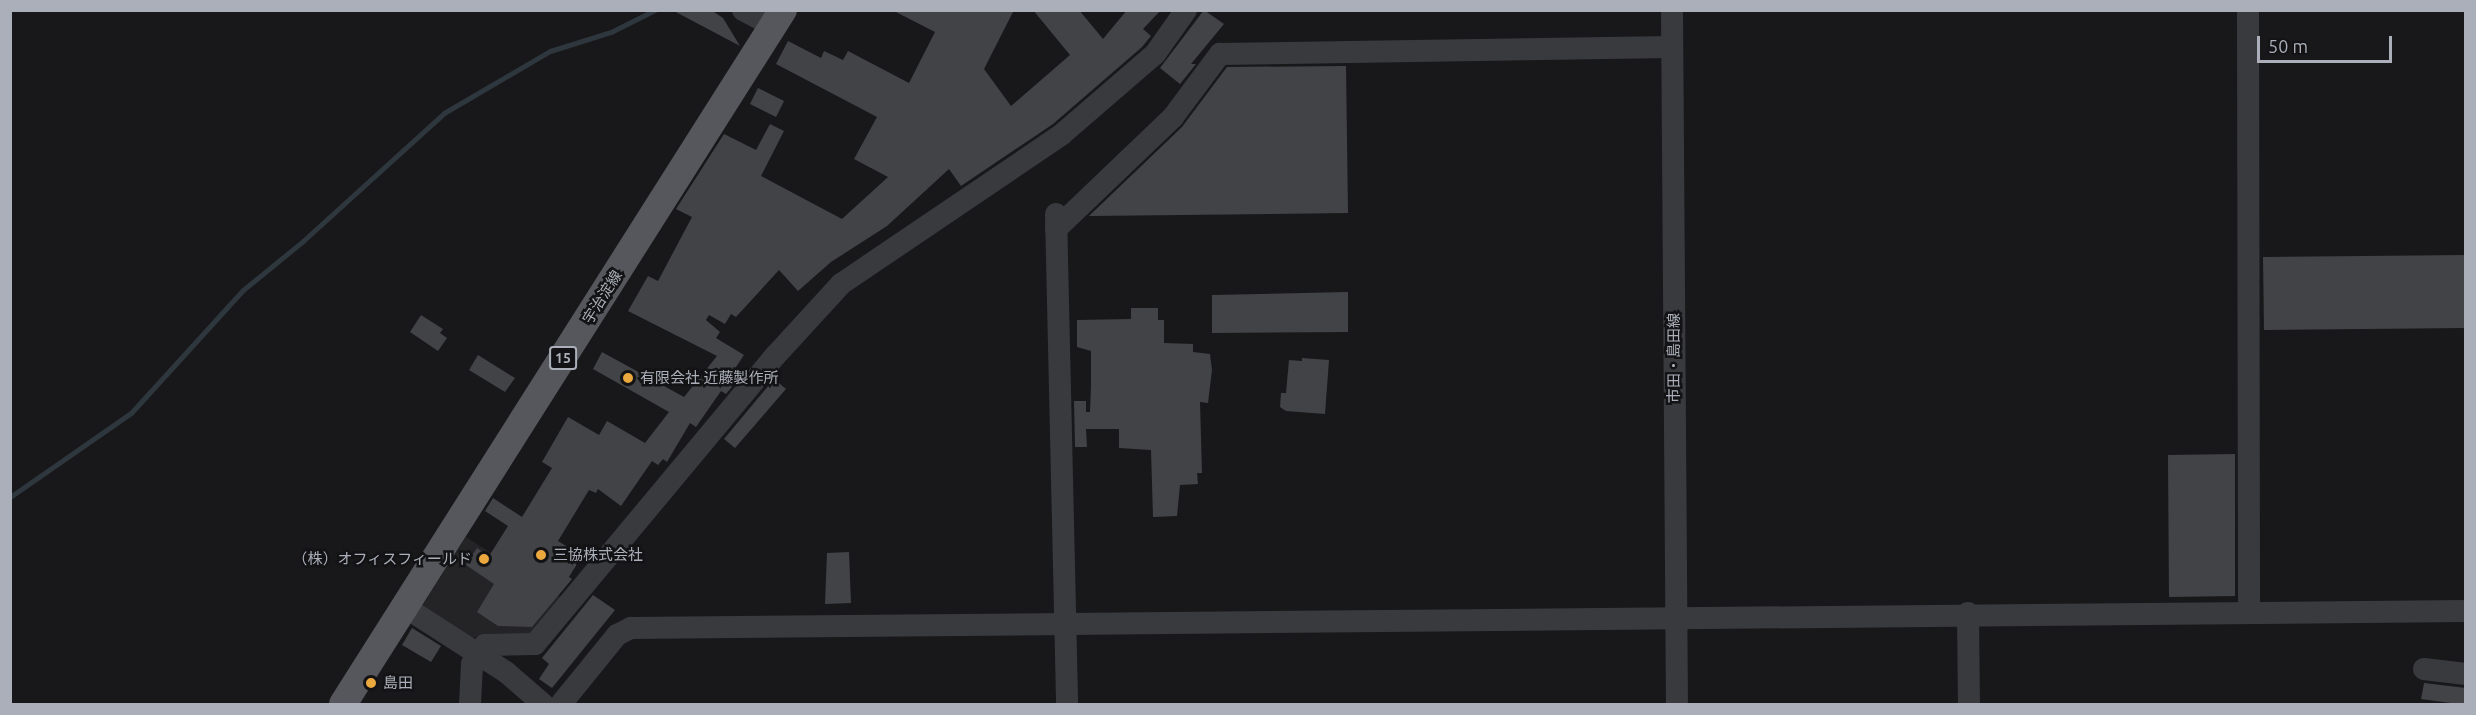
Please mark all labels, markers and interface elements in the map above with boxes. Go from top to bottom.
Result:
scale bar [2260,24,2395,62]
text: 50 m [2268,36,2308,56]
street label: 宇治淀線 [578,267,626,327]
street label: 市田・島田線 [1665,313,1683,403]
road number: 15 [548,347,578,369]
place label: 有限会社 近藤製作所 [640,369,778,387]
marker: 有限会社 近藤製作所 [621,371,635,385]
place label: 三協株式会社 [553,546,643,564]
marker: 三協株式会社 [534,548,548,562]
place label: （株）オフィスフィールド [292,550,472,568]
marker: （株）オフィスフィールド [477,552,491,566]
place label: 島田 [383,674,413,692]
marker: 島田 [364,676,378,690]

